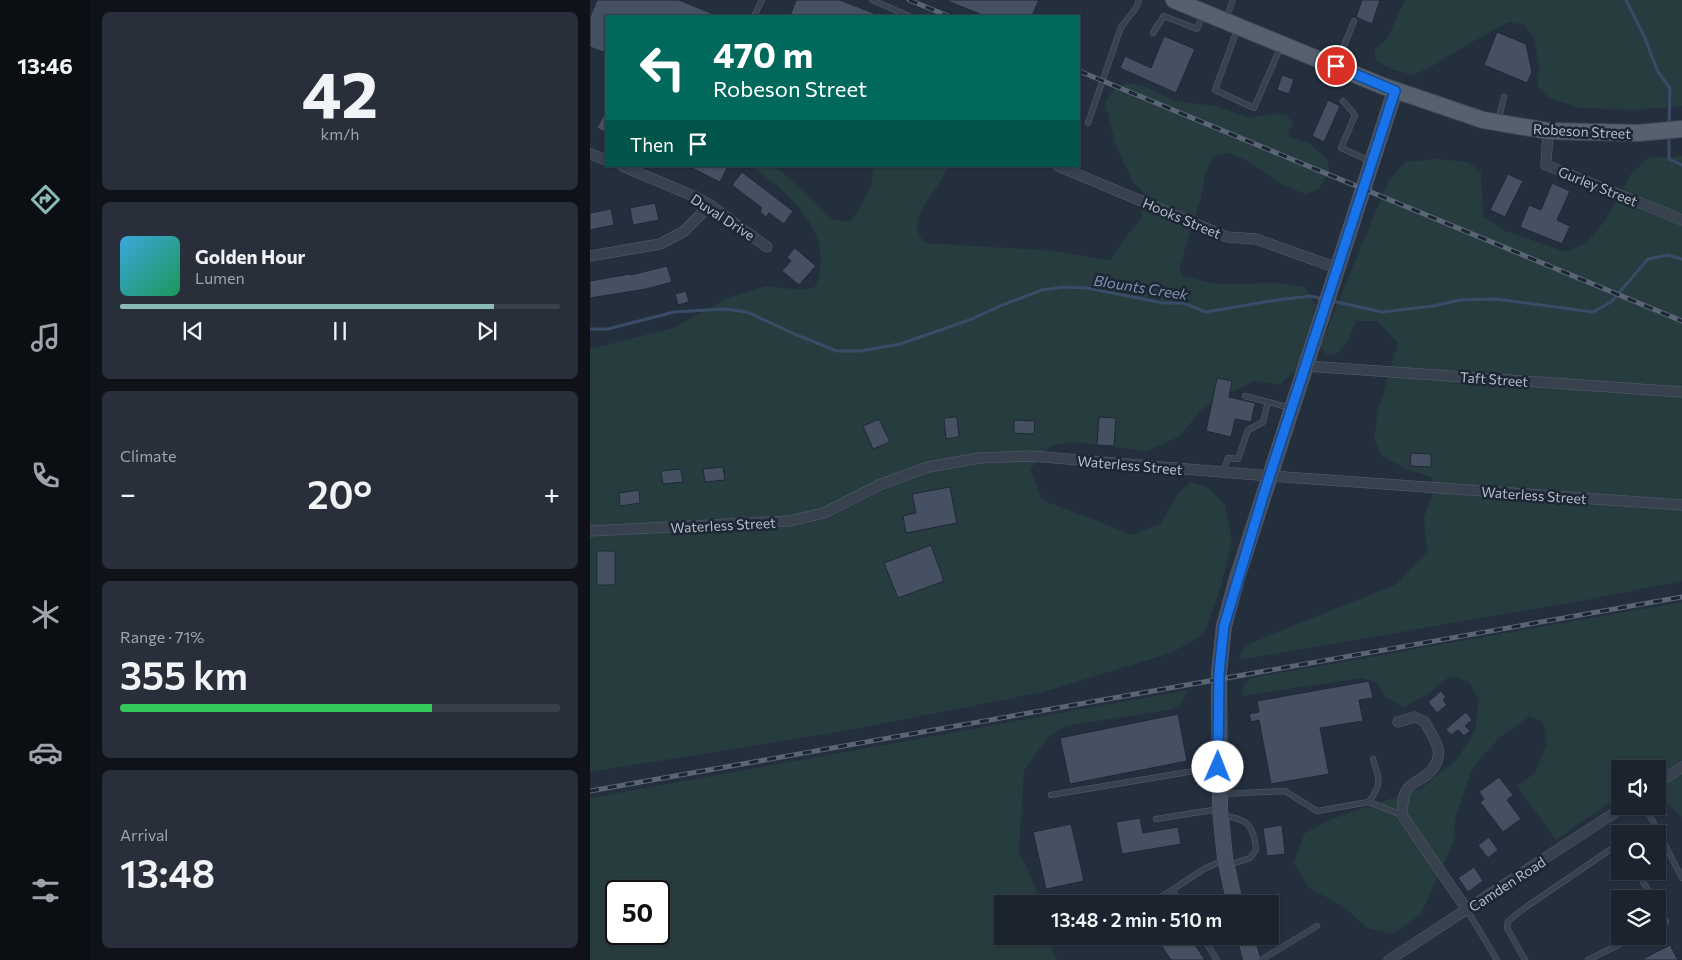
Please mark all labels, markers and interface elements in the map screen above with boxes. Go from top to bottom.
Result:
text: 470 m [713,32,813,75]
icon: left [630,35,695,100]
pin [1315,45,1357,87]
text: 13:46 [17,52,73,79]
text: 42 [302,52,378,131]
icon: arrive [1322,52,1350,80]
text: Robeson Street [713,75,867,102]
street label: Robeson Street [1533,120,1632,142]
text: km/h [321,124,359,143]
icon: arrive [684,130,712,158]
text: Then [630,133,674,156]
street label: Gurley Street [1556,162,1640,210]
icon: directions [28,182,63,217]
street label: Duval Drive [688,190,758,244]
street label: Hooks Street [1140,194,1224,242]
text: Golden Hour [195,245,305,268]
text: Lumen [195,268,245,287]
water label: Blounts Creek [1093,271,1190,303]
icon: previous [179,317,207,345]
icon: pause [326,317,354,345]
icon: next [473,317,501,345]
icon: music [28,320,63,355]
street label: Taft Street [1459,368,1529,390]
text: Climate [120,446,176,465]
street label: Waterless Street [1077,452,1183,478]
icon: phone [28,458,63,493]
text: 20° [307,470,372,517]
text: − [120,476,136,510]
text: + [544,476,560,510]
street label: Waterless Street [1481,483,1587,507]
street label: Waterless Street [670,514,776,536]
icon: climate [28,597,63,632]
text: Range · 71% [120,627,204,646]
text: 355 km [120,651,248,698]
icon: car [28,735,63,770]
position arrow [1191,740,1243,792]
map controls [1611,760,1666,945]
button: sound [1611,760,1666,815]
text: Arrival [120,825,168,844]
button: search [1611,825,1666,880]
text: 13:48 [120,849,215,896]
street label: Camden Road [1465,853,1549,915]
icon: filters [28,873,63,908]
speed limit sign: 50 [605,880,670,945]
button: layers [1611,890,1666,945]
text: 13:48 · 2 min · 510 m [1051,908,1222,931]

